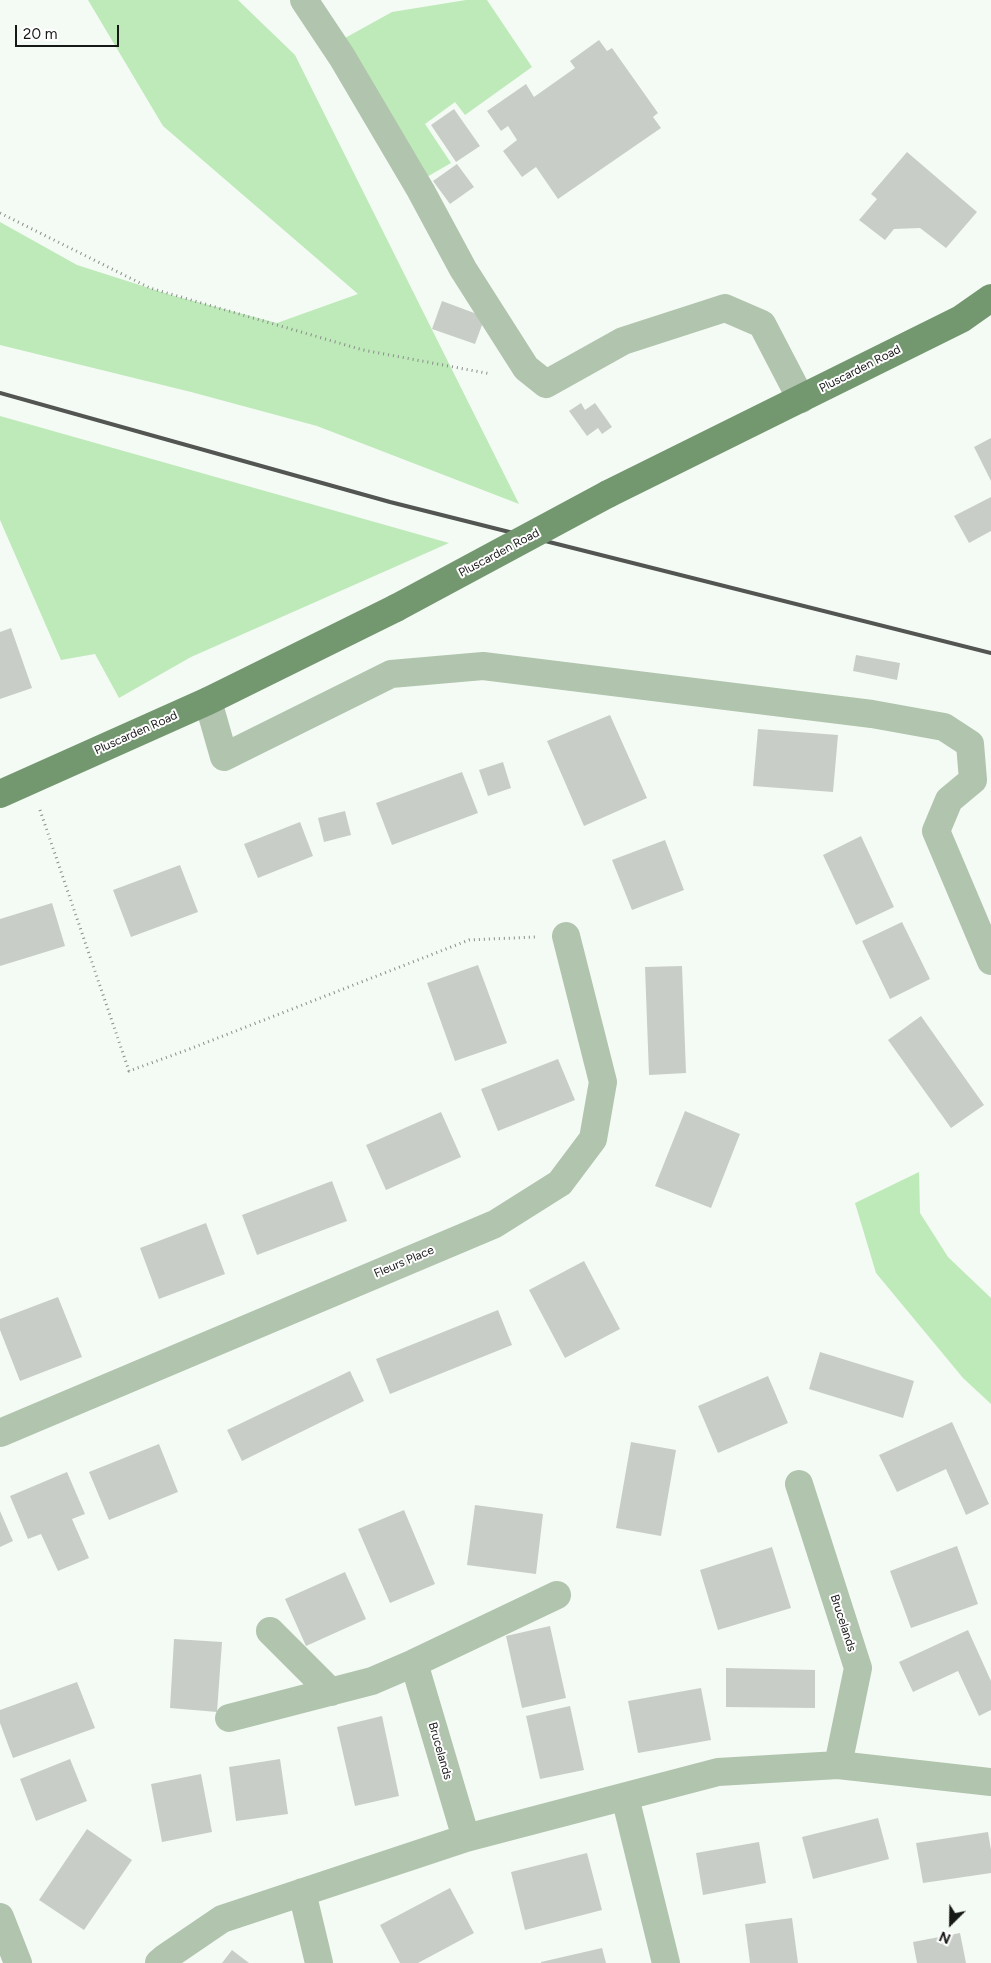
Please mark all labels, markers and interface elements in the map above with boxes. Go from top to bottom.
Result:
scale bar [18,15,121,47]
text: 20 m [23,25,57,43]
street label: Pluscarden Road [817,342,903,396]
street label: Pluscarden Road [456,526,542,580]
street label: Pluscarden Road [92,708,180,758]
street label: Fleurs Place [372,1243,436,1281]
street label: Brucelands [827,1593,859,1653]
street label: Brucelands [425,1721,455,1781]
north arrow [926,1898,976,1948]
text: N [937,1927,953,1947]

